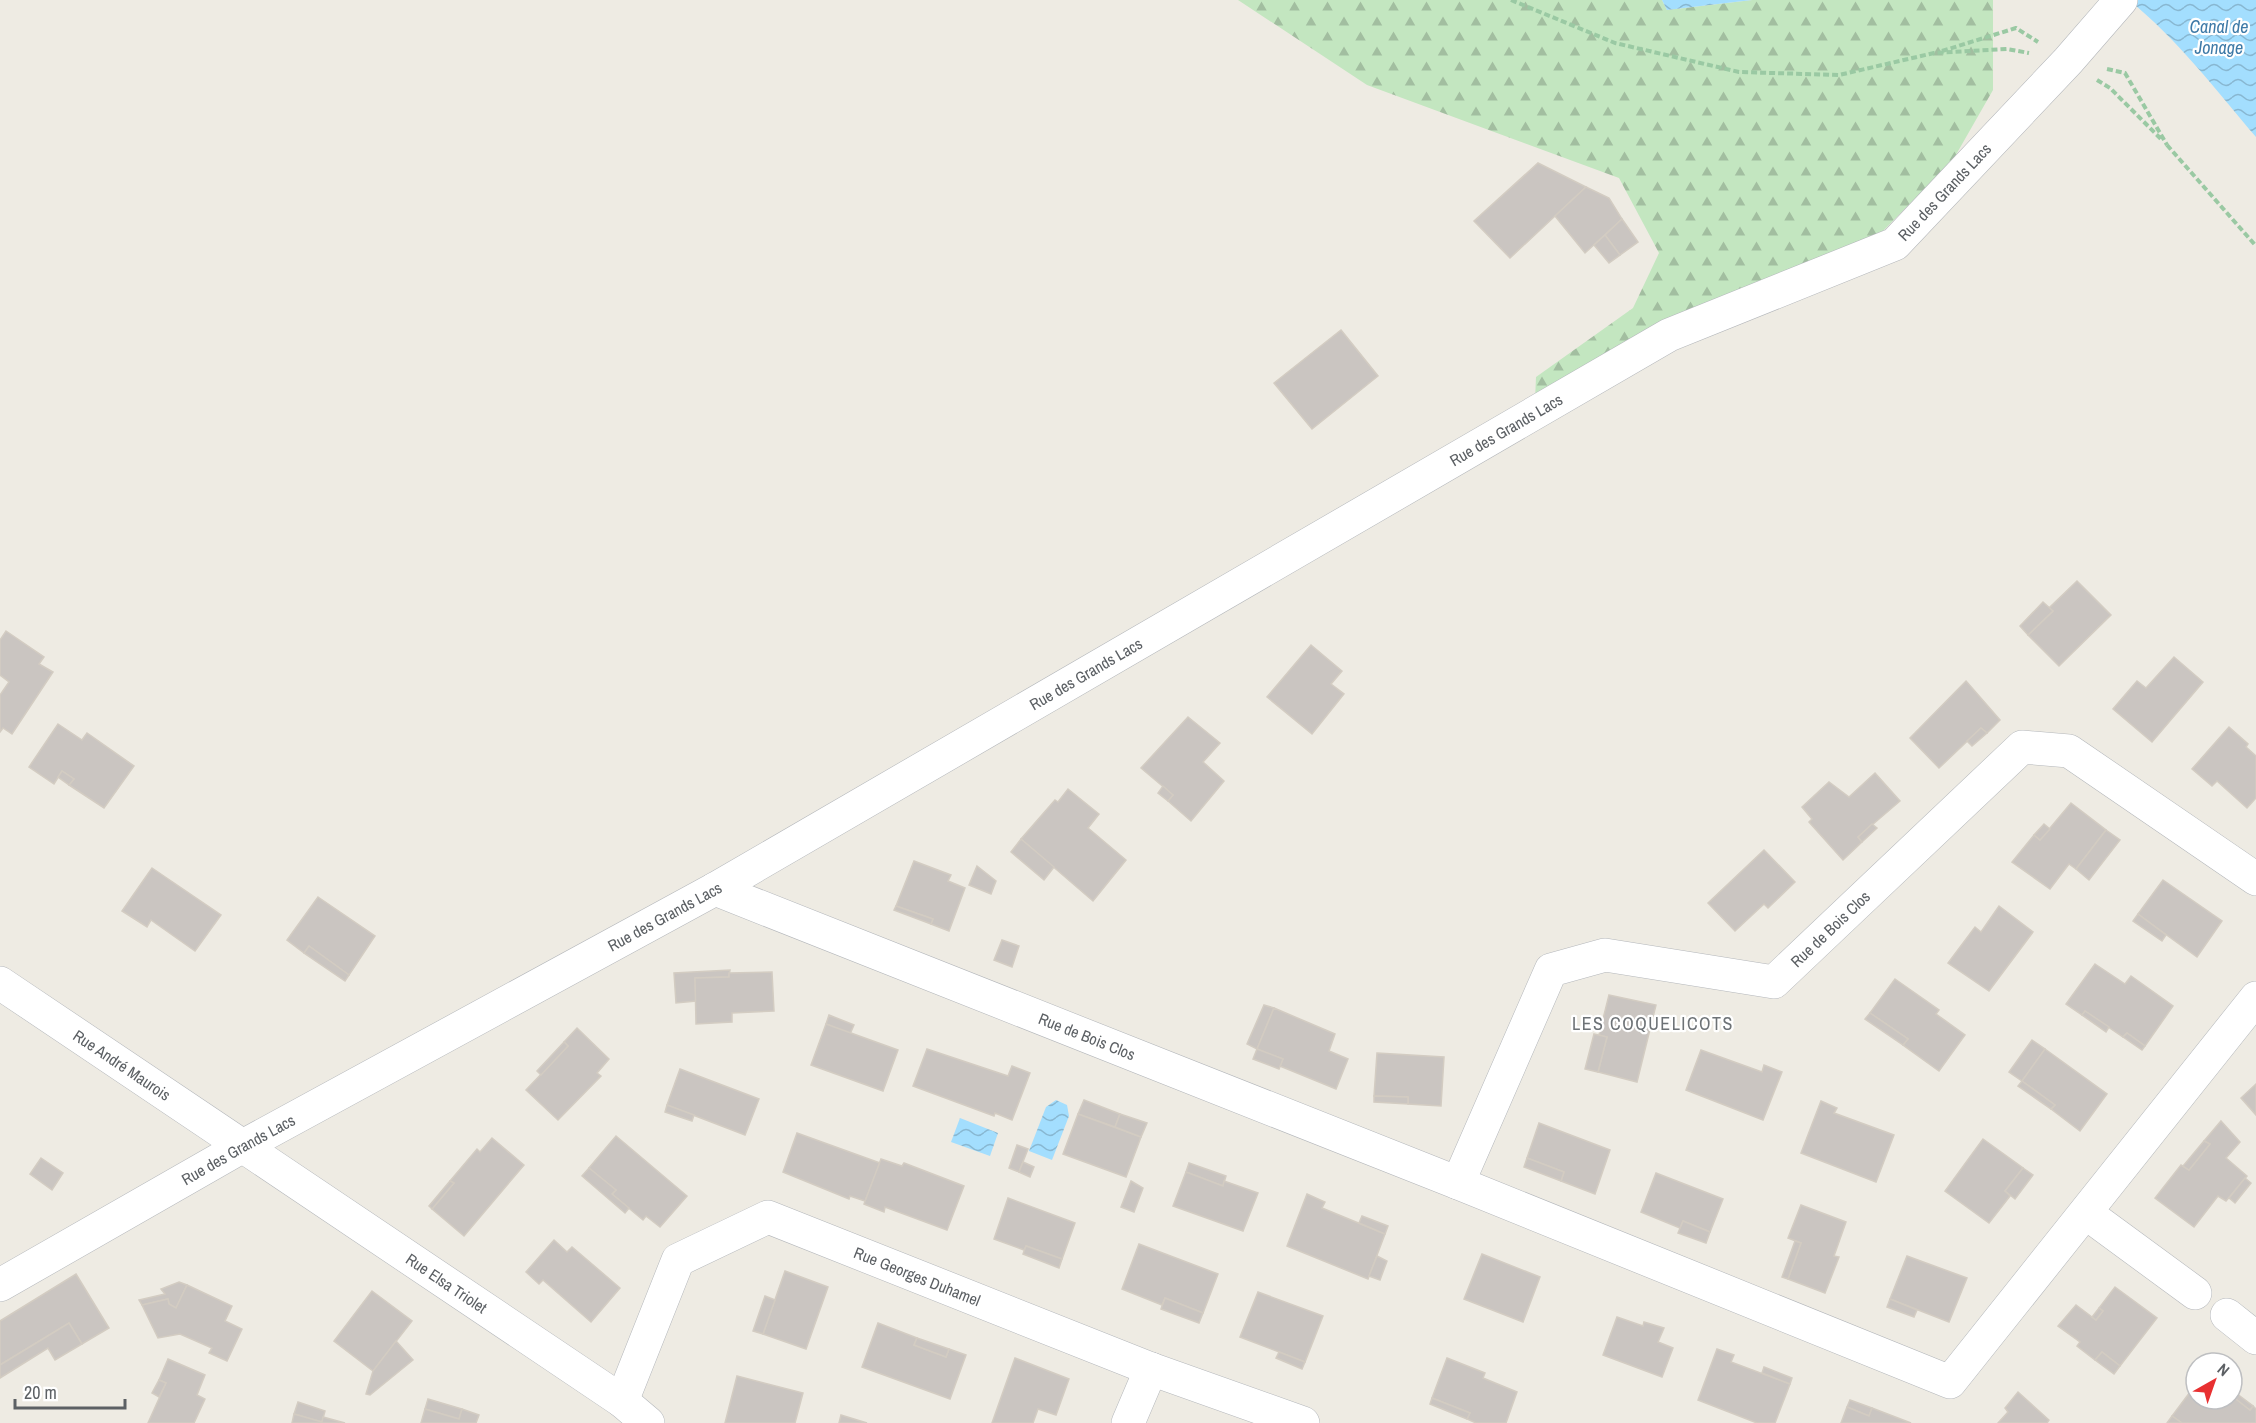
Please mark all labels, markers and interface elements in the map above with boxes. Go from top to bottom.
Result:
water label: Canal de Jonage [2189,14,2249,60]
street label: Rue des Grands Lacs [1893,138,1996,246]
street label: Rue des Grands Lacs [1446,388,1566,471]
street label: Rue des Grands Lacs [1025,632,1146,715]
street label: Rue des Grands Lacs [604,876,726,956]
street label: Rue de Bois Clos [1786,886,1875,972]
street label: Rue de Bois Clos [1035,1007,1138,1065]
district label: LES COQUELICOTS [1572,1011,1734,1036]
street label: Rue André Maurois [69,1024,175,1106]
street label: Rue des Grands Lacs [177,1109,299,1190]
street label: Rue Georges Duhamel [851,1241,984,1311]
street label: Rue Elsa Triolet [402,1248,492,1318]
north arrow [2184,1351,2244,1411]
text: N [2213,1358,2234,1381]
scale bar [15,1372,124,1410]
text: 20 m [24,1380,57,1405]

